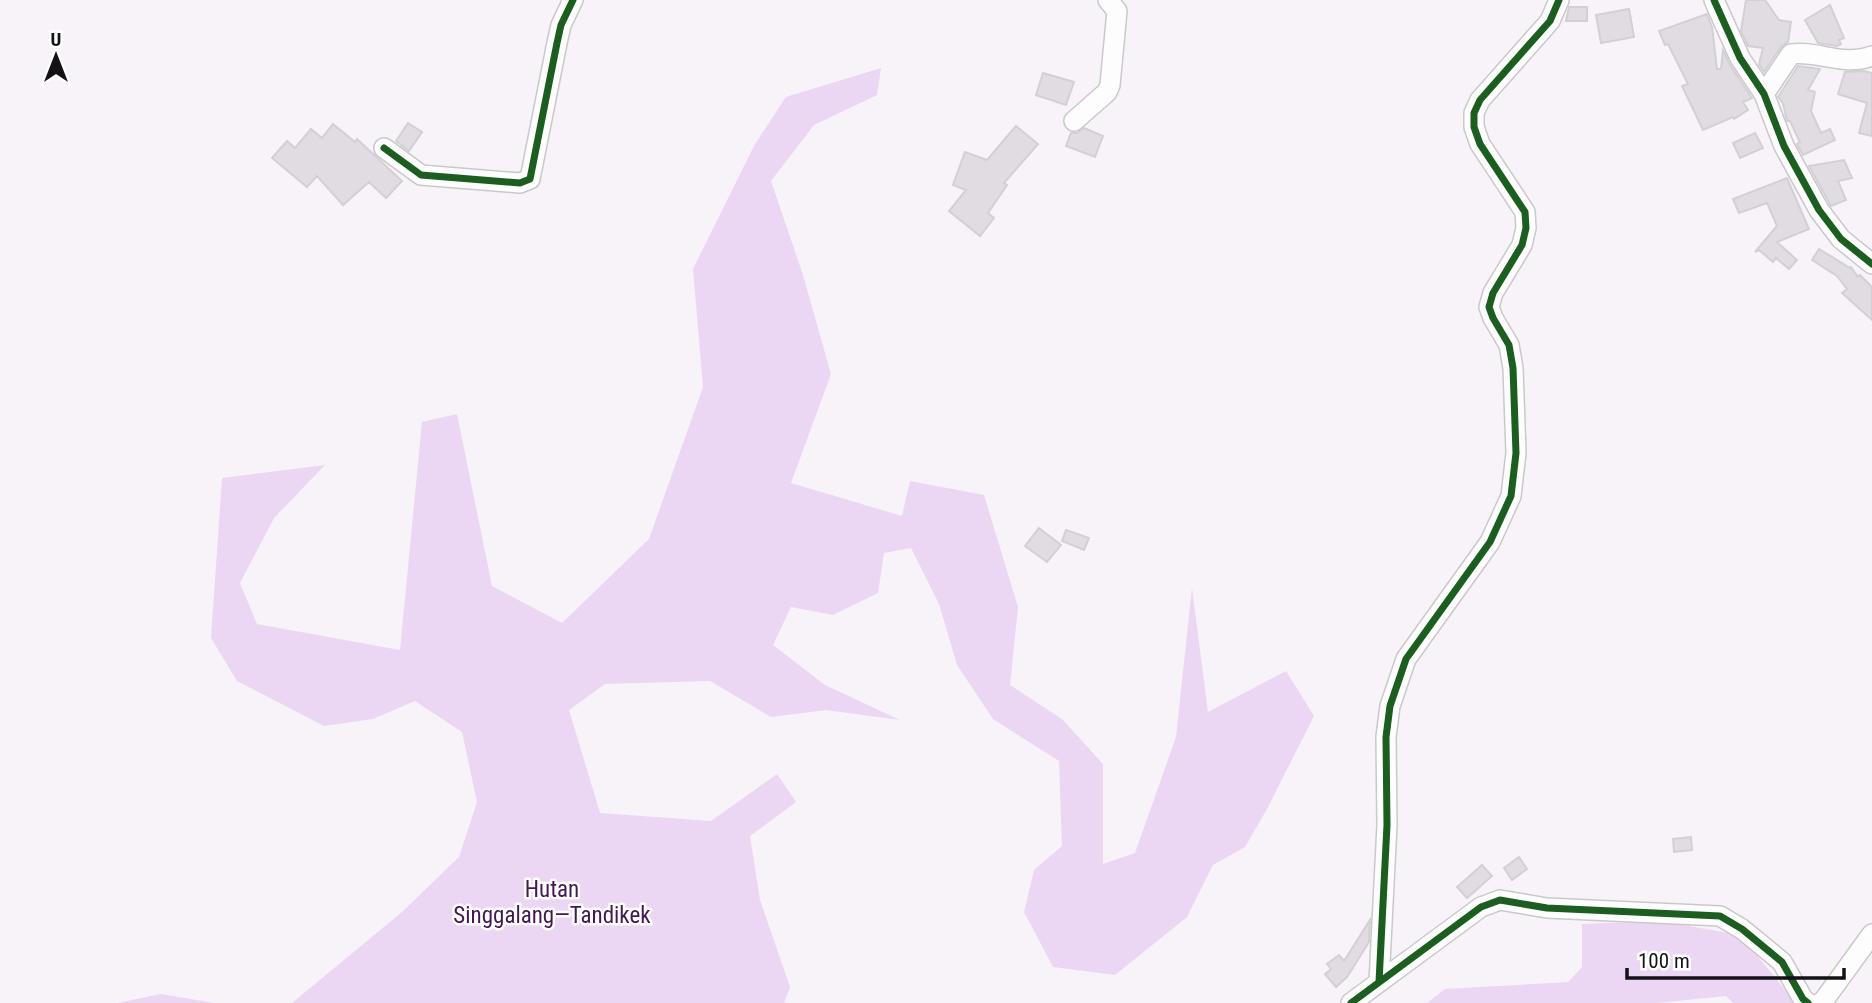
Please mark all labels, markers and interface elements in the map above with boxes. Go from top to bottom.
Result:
north arrow [21,21,91,91]
text: U [51,28,61,51]
park label: Hutan Singgalang—Tandikek [453,876,651,929]
scale bar [1627,936,1844,980]
text: 100 m [1638,949,1690,973]

